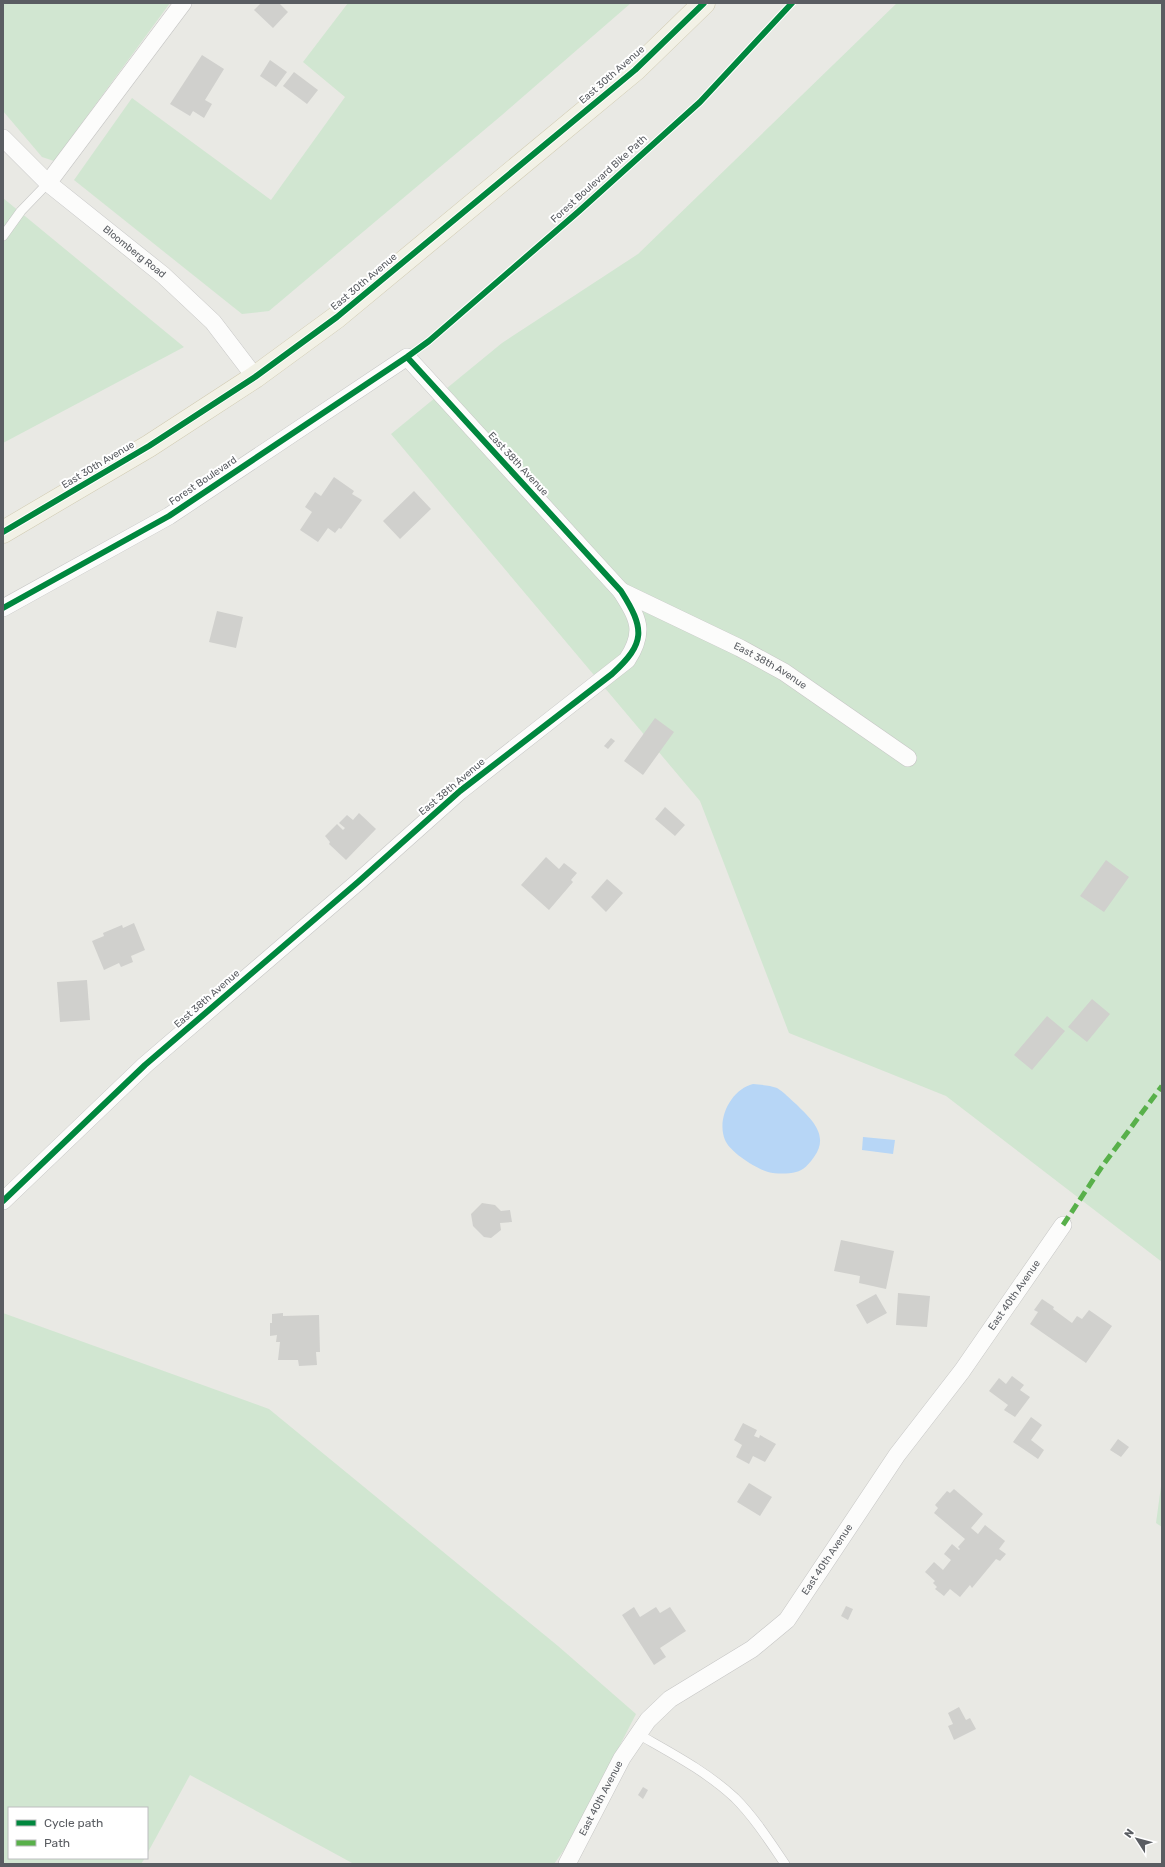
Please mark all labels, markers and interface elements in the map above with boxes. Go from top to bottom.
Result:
street label: East 30th Avenue [577,43,647,107]
street label: Forest Boulevard Bike Path [548,133,650,225]
street label: Bloomberg Road [100,223,168,281]
street label: East 30th Avenue [329,251,400,313]
street label: East 38th Avenue [485,430,551,499]
street label: East 30th Avenue [60,438,137,491]
street label: Forest Boulevard [167,454,239,508]
street label: East 38th Avenue [732,640,809,692]
street label: East 38th Avenue [416,756,488,818]
street label: East 38th Avenue [172,967,242,1031]
street label: East 40th Avenue [986,1257,1043,1333]
street label: East 40th Avenue [799,1521,855,1597]
street label: East 40th Avenue [577,1758,626,1838]
legend [8,1807,148,1859]
text: Cycle path [44,1816,103,1830]
north arrow [1117,1819,1157,1859]
text: N [1122,1826,1137,1840]
text: Path [44,1836,70,1850]

